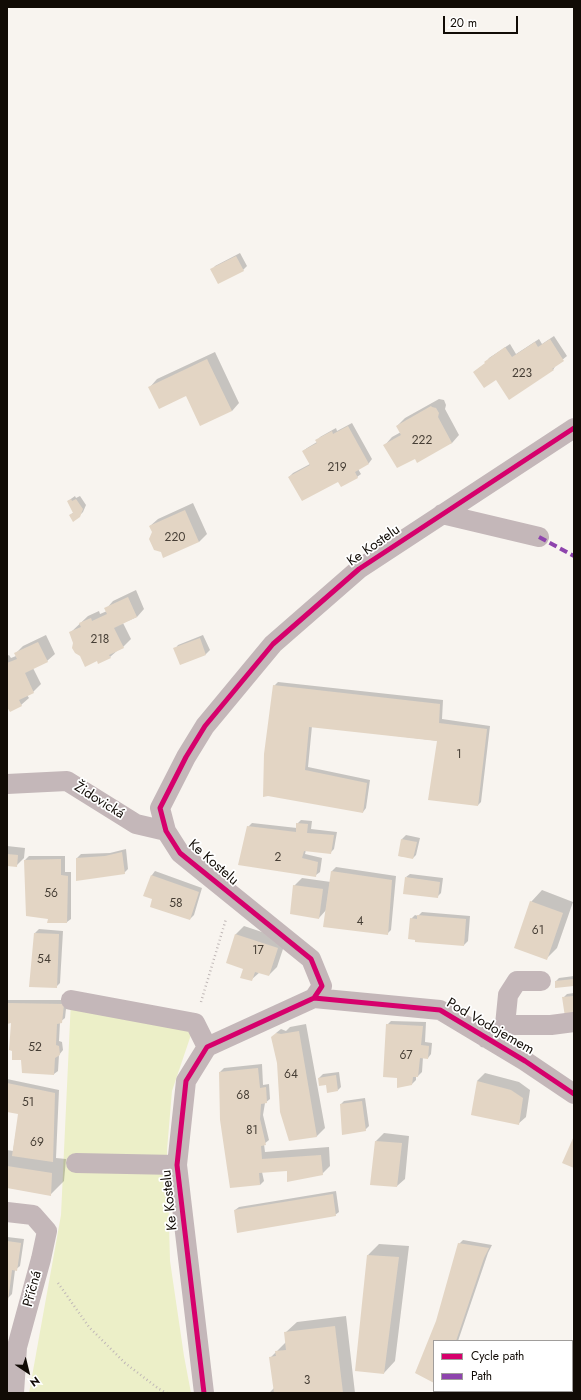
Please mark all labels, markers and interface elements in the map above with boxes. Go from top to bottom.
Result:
scale bar [445,8,520,34]
text: 20 m [450,14,477,32]
house number: 223 [512,367,532,381]
house number: 222 [412,434,432,448]
house number: 219 [327,461,347,475]
street label: Ke Kostelu [344,522,404,570]
house number: 220 [165,531,185,545]
house number: 218 [91,633,109,647]
house number: 1 [456,748,462,762]
street label: Židovická [71,779,127,823]
street label: Ke Kostelu [185,837,241,889]
house number: 2 [275,851,281,865]
house number: 56 [44,887,58,901]
house number: 58 [169,897,183,911]
house number: 4 [357,915,363,929]
house number: 61 [532,924,544,938]
house number: 17 [252,944,264,958]
house number: 54 [37,953,51,967]
street label: Pod Vodojemem [443,995,537,1059]
house number: 52 [28,1041,42,1055]
house number: 67 [399,1049,413,1063]
house number: 64 [284,1068,298,1082]
house number: 68 [236,1089,250,1103]
house number: 51 [22,1096,34,1110]
house number: 81 [246,1124,258,1138]
house number: 69 [30,1136,44,1150]
street label: Ke Kostelu [158,1169,182,1231]
street label: Příčná [20,1269,46,1309]
legend [433,1340,573,1392]
text: Cycle path [471,1347,524,1365]
north arrow [8,1352,48,1392]
text: Path [471,1367,492,1385]
text: N [27,1373,43,1391]
house number: 3 [304,1374,310,1388]

